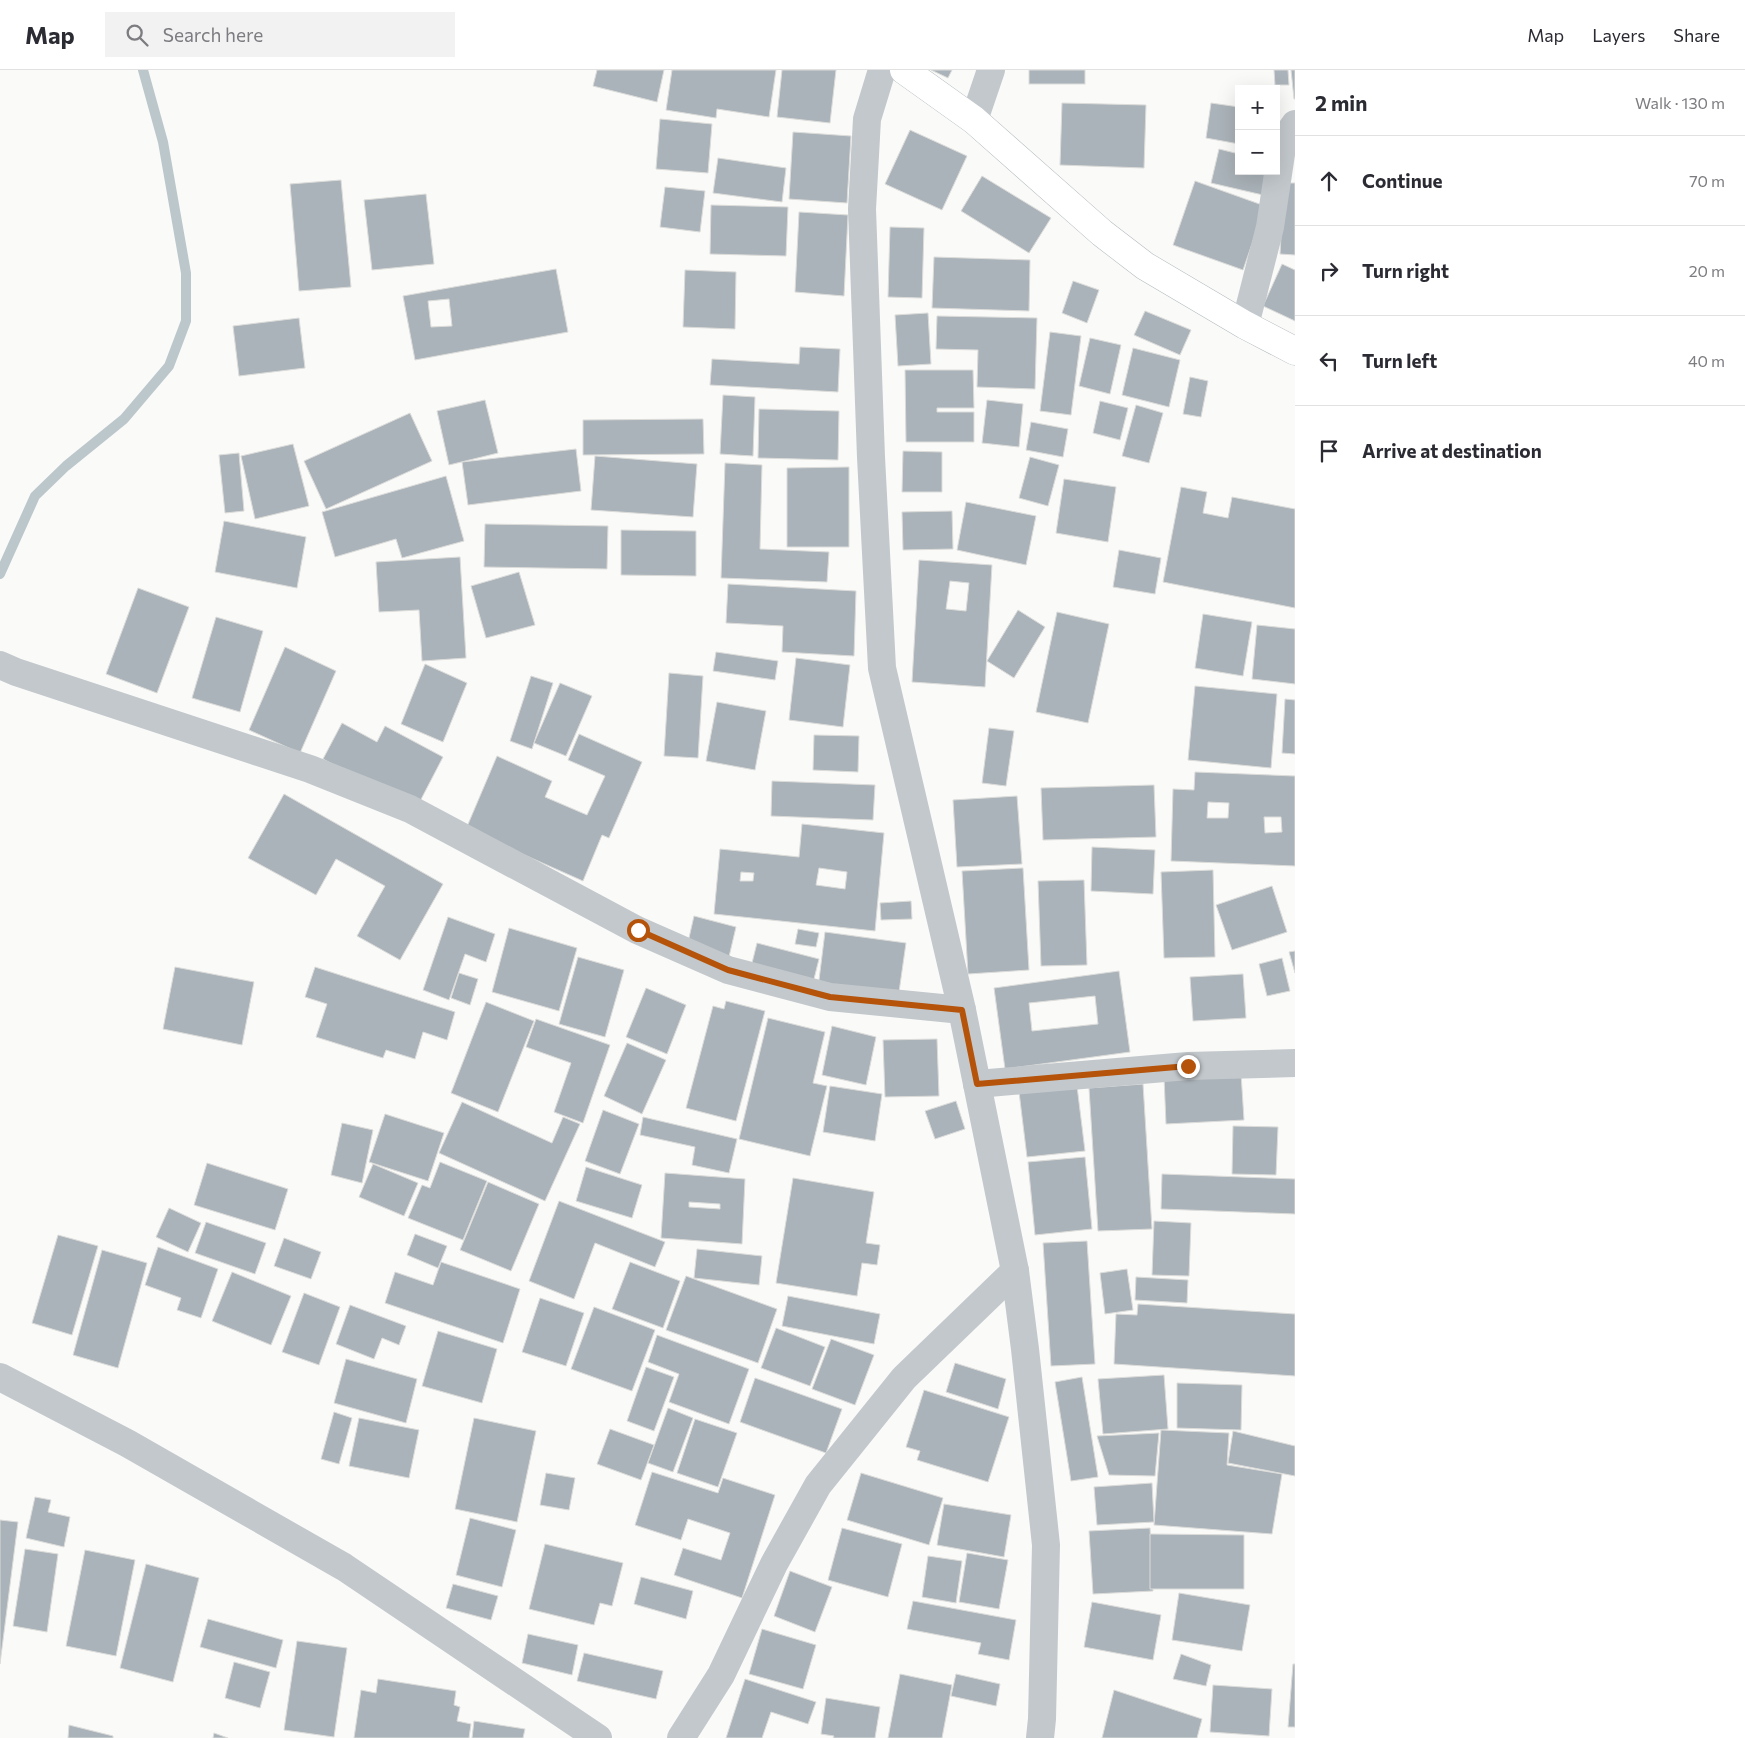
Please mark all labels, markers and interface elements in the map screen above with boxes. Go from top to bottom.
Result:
search box [105,12,455,57]
text: Map [25,20,75,49]
icon: search [123,21,151,49]
text: Search here [163,23,263,46]
text: Map [1527,24,1564,46]
text: Layers [1592,24,1645,46]
text: Share [1673,24,1720,46]
map controls [1235,85,1280,175]
button: + [1235,85,1280,130]
text: 2 min [1315,90,1367,115]
text: Walk · 130 m [1635,93,1725,112]
button: − [1235,130,1280,175]
icon: ahead [1315,167,1343,195]
text: Continue [1362,169,1442,192]
text: 70 m [1689,171,1725,190]
icon: right [1315,257,1343,285]
text: Turn right [1362,259,1449,282]
text: 20 m [1689,261,1725,280]
icon: left [1315,347,1343,375]
text: Turn left [1362,349,1437,372]
text: 40 m [1688,351,1725,370]
icon: arrive [1315,437,1343,465]
text: Arrive at destination [1362,439,1542,462]
route start [627,919,650,942]
route end [1177,1055,1200,1078]

